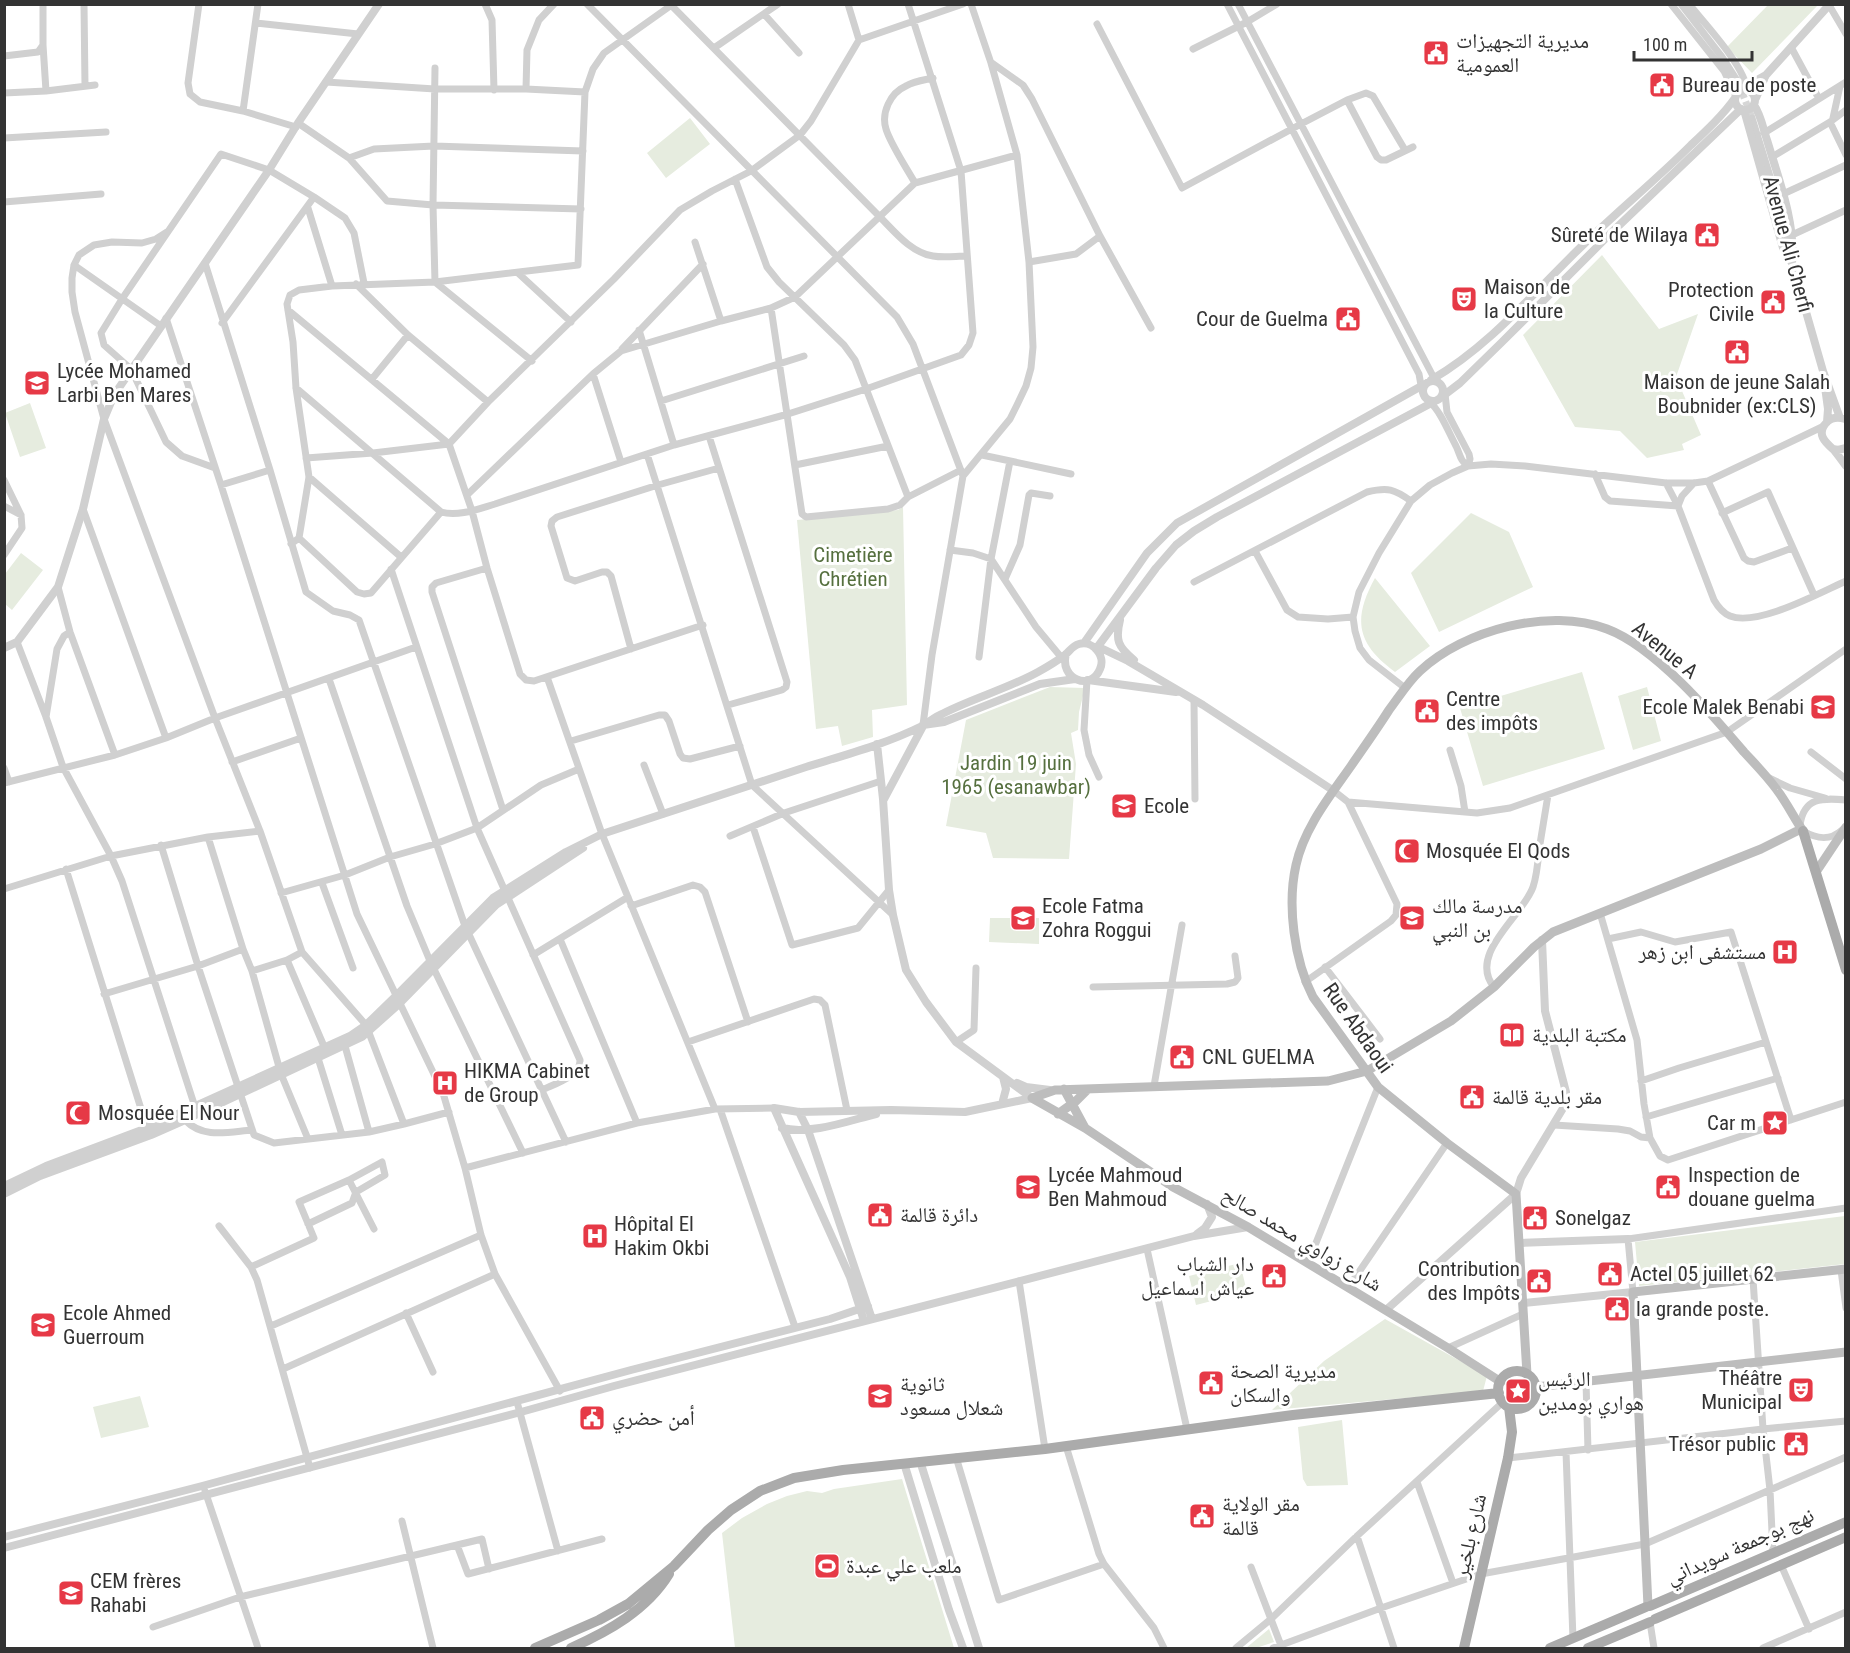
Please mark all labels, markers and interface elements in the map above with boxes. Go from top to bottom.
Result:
scale bar [1634,24,1752,62]
place label: مديرية التجهيزات العمومية [1456,29,1589,77]
text: 100 m [1643,34,1687,55]
public building icon: مديرية التجهيزات العمومية [1421,38,1451,68]
public building icon: Bureau de poste [1647,70,1677,100]
place label: Bureau de poste [1682,73,1816,97]
street label: Avenue Ali Cherfi [1758,173,1818,315]
public building icon: Sûreté de Wilaya [1692,220,1722,250]
place label: Sûreté de Wilaya [1551,223,1688,247]
place label: Maison de la Culture [1484,275,1570,323]
place label: Protection Civile [1668,278,1754,326]
theatre icon: Maison de la Culture [1449,284,1479,314]
public building icon: Protection Civile [1758,287,1788,317]
public building icon: Cour de Guelma [1333,304,1363,334]
place label: Cour de Guelma [1196,307,1328,331]
public building icon: Maison de jeune Salah Boubnider (ex:CLS) [1722,337,1752,367]
place label: Lycée Mohamed Larbi Ben Mares [57,359,191,407]
school or university icon: Lycée Mohamed Larbi Ben Mares [22,368,52,398]
place label: Maison de jeune Salah Boubnider (ex:CLS) [1644,370,1830,418]
park label: Cimetière Chrétien [813,543,893,591]
street label: Avenue A [1627,616,1703,684]
place label: Centre des impôts [1446,687,1538,735]
school or university icon: Ecole Malek Benabi [1808,692,1838,722]
place label: Ecole Malek Benabi [1642,695,1804,719]
public building icon: Centre des impôts [1412,696,1442,726]
park label: Jardin 19 juin 1965 (esanawbar) [941,751,1091,799]
school or university icon: Ecole [1109,791,1139,821]
place label: Ecole [1144,794,1189,818]
mosque icon: Mosquée El Qods [1392,836,1422,866]
place label: Mosquée El Qods [1426,839,1570,863]
place label: Ecole Fatma Zohra Roggui [1042,894,1152,942]
place label: مدرسة مالك بن النبي [1432,894,1523,946]
school or university icon: Ecole Fatma Zohra Roggui [1008,903,1038,933]
school or university icon: مدرسة مالك بن النبي [1397,903,1427,933]
hospital icon: مستشفى ابن زهر [1770,937,1800,967]
place label: مستشفى ابن زهر [1638,940,1766,965]
street label: Rue Abdaoui [1318,978,1398,1078]
library icon: مكتبة البلدية [1497,1020,1527,1050]
place label: مكتبة البلدية [1532,1023,1627,1047]
public building icon: CNL GUELMA [1167,1042,1197,1072]
place label: CNL GUELMA [1202,1045,1315,1069]
place label: HIKMA Cabinet de Group [464,1059,590,1107]
hospital icon: HIKMA Cabinet de Group [430,1068,460,1098]
public building icon: مقر بلدية قالمة [1457,1082,1487,1112]
place label: مقر بلدية قالمة [1492,1085,1602,1109]
mosque icon: Mosquée El Nour [63,1098,93,1128]
place label: Mosquée El Nour [98,1101,239,1125]
place icon: Car m [1760,1108,1790,1138]
place label: Car m [1707,1111,1756,1135]
place label: Lycée Mahmoud Ben Mahmoud [1048,1163,1182,1211]
place label: Inspection de douane guelma [1688,1163,1815,1211]
school or university icon: Lycée Mahmoud Ben Mahmoud [1013,1172,1043,1202]
public building icon: Inspection de douane guelma [1653,1172,1683,1202]
street label: شارع زواوي محمد صالح [1215,1182,1386,1300]
public building icon: دائرة قالمة [865,1200,895,1230]
place label: دائرة قالمة [900,1203,978,1227]
public building icon: Sonelgaz [1520,1203,1550,1233]
place label: Sonelgaz [1555,1206,1631,1230]
place label: Hôpital El Hakim Okbi [614,1212,709,1260]
hospital icon: Hôpital El Hakim Okbi [580,1221,610,1251]
place label: دار الشباب عياش اسماعيل [1141,1252,1254,1301]
place label: Contribution des Impôts [1418,1257,1520,1305]
public building icon: Actel 05 juillet 62 [1595,1259,1625,1289]
public building icon: دار الشباب عياش اسماعيل [1259,1261,1289,1291]
place label: Actel 05 juillet 62 [1630,1262,1774,1286]
public building icon: Contribution des Impôts [1524,1266,1554,1296]
public building icon: la grande poste. [1602,1294,1632,1324]
place label: la grande poste. [1636,1297,1769,1321]
place label: Ecole Ahmed Guerroum [63,1301,171,1349]
school or university icon: Ecole Ahmed Guerroum [28,1310,58,1340]
place label: مديرية الصحة والسكان [1230,1359,1336,1407]
place label: Théâtre Municipal [1701,1366,1782,1414]
place label: الرئيس هواري بومدين [1538,1367,1644,1419]
public building icon: مديرية الصحة والسكان [1196,1368,1226,1398]
place label: ثانوية شعلال مسعود [900,1372,1003,1420]
theatre icon: Théâtre Municipal [1786,1375,1816,1405]
place icon: الرئيس هواري بومدين [1503,1376,1533,1406]
school or university icon: ثانوية شعلال مسعود [865,1381,895,1411]
public building icon: أمن حضري [577,1403,607,1433]
place label: أمن حضري [612,1405,695,1434]
public building icon: Trésor public [1781,1429,1811,1459]
place label: Trésor public [1668,1432,1776,1456]
place label: مقر الولاية قالمة [1222,1492,1300,1540]
street label: شارع بلخير [1448,1492,1492,1582]
public building icon: مقر الولاية قالمة [1187,1501,1217,1531]
street label: نهج بوجمعة سويداني [1662,1503,1819,1593]
sports icon: ملعب علي عبدة [812,1551,842,1581]
place label: ملعب علي عبدة [846,1554,962,1582]
place label: CEM frères Rahabi [90,1569,181,1617]
school or university icon: CEM frères Rahabi [56,1578,86,1608]

